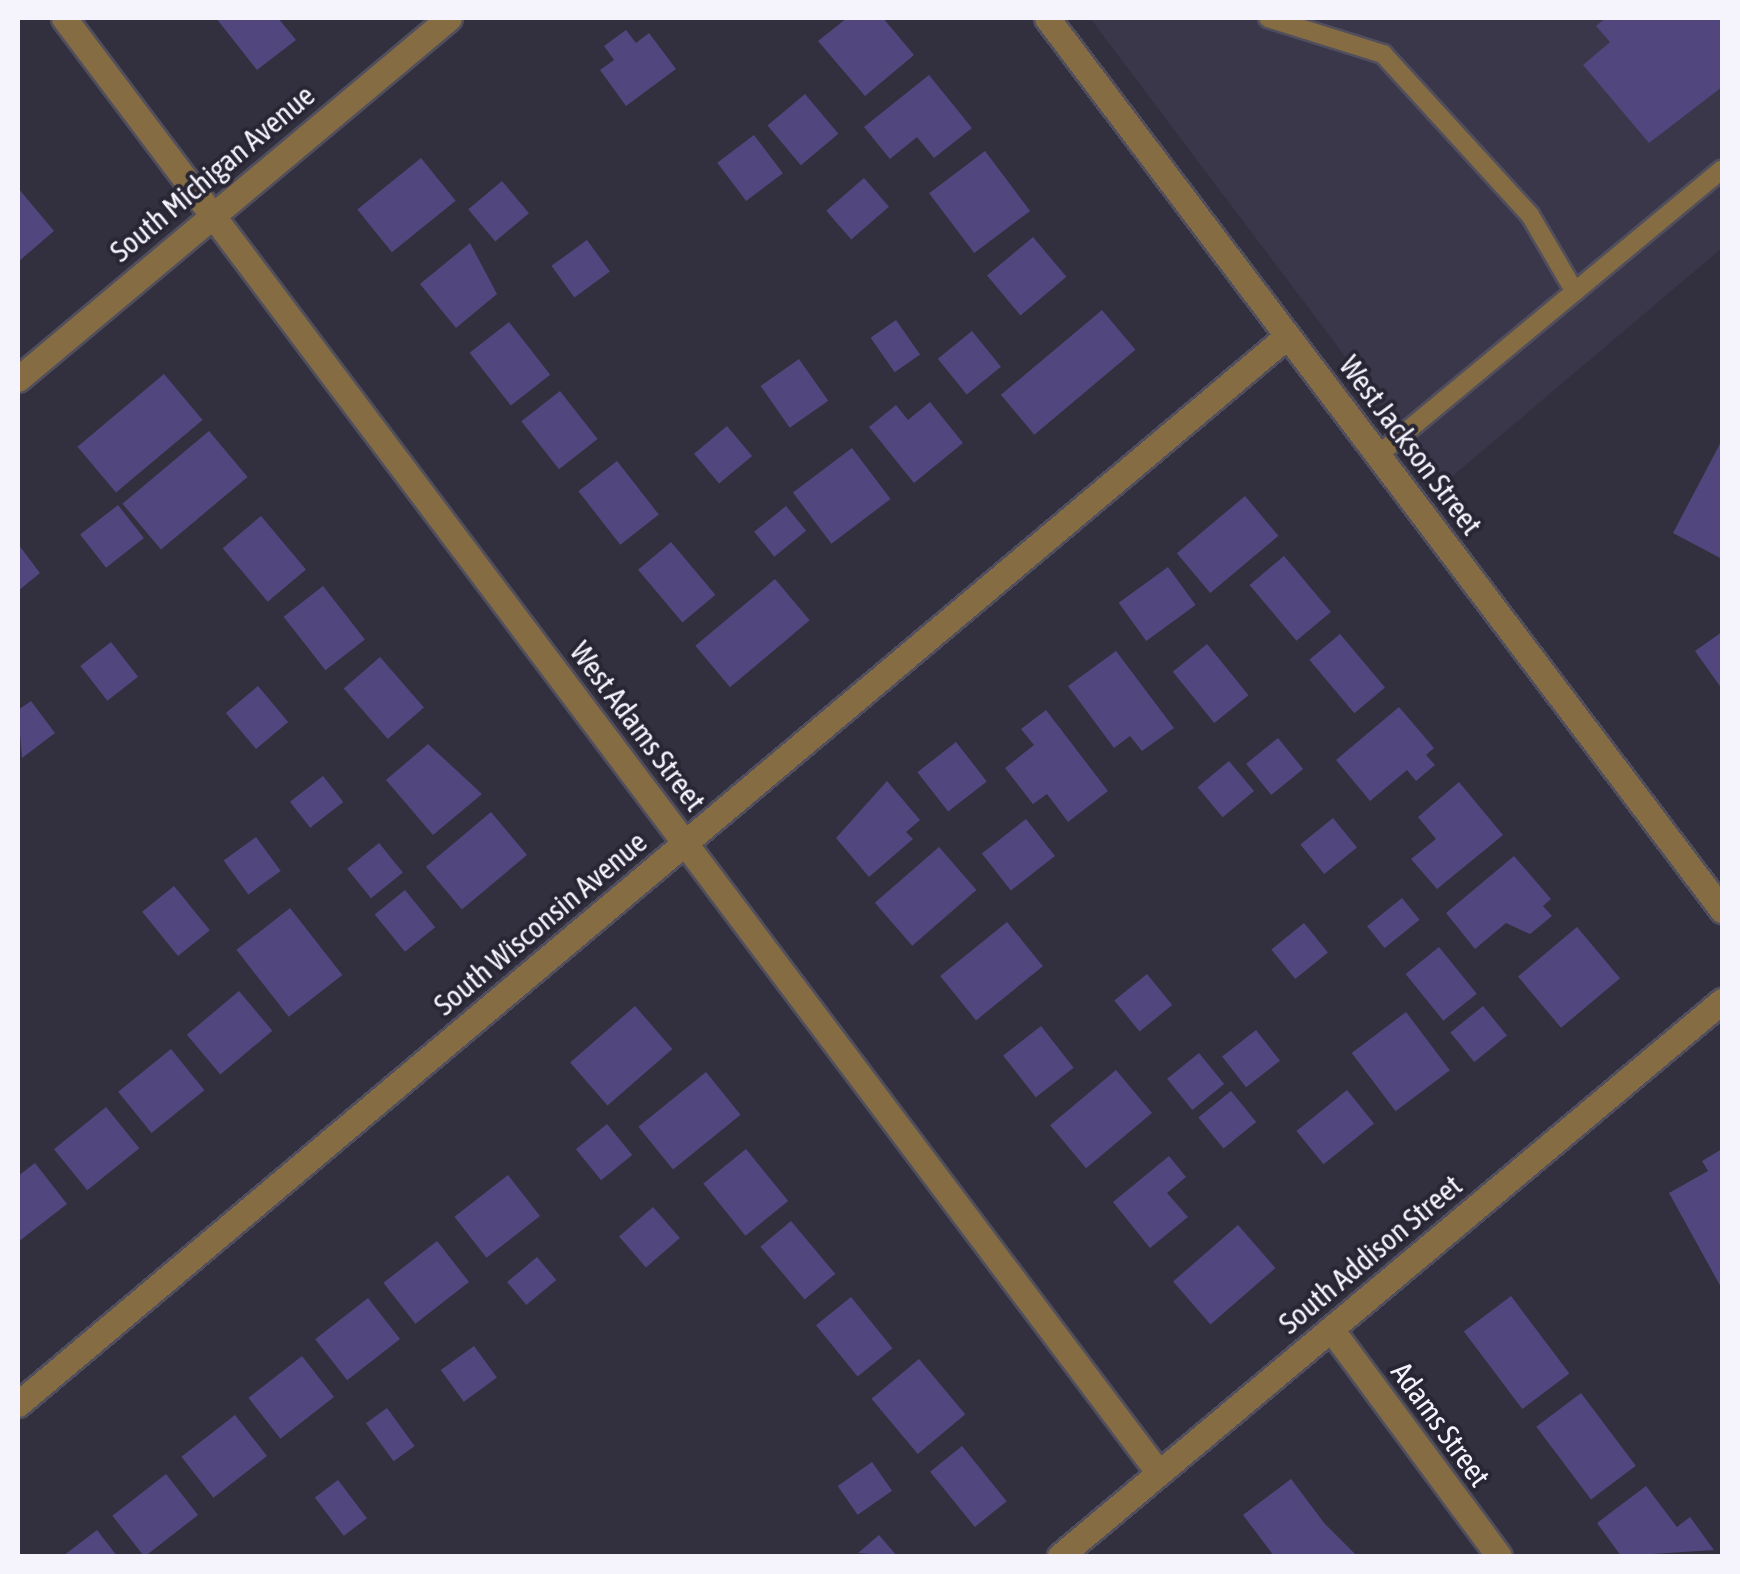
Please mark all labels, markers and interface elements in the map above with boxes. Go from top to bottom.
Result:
street label: South Michigan Avenue [102,77,322,269]
street label: West Jackson Street [1332,348,1490,542]
street label: West Adams Street [563,634,713,818]
street label: South Wisconsin Avenue [426,824,654,1022]
street label: South Addison Street [1271,1167,1469,1341]
street label: Adams Street [1384,1355,1498,1493]

